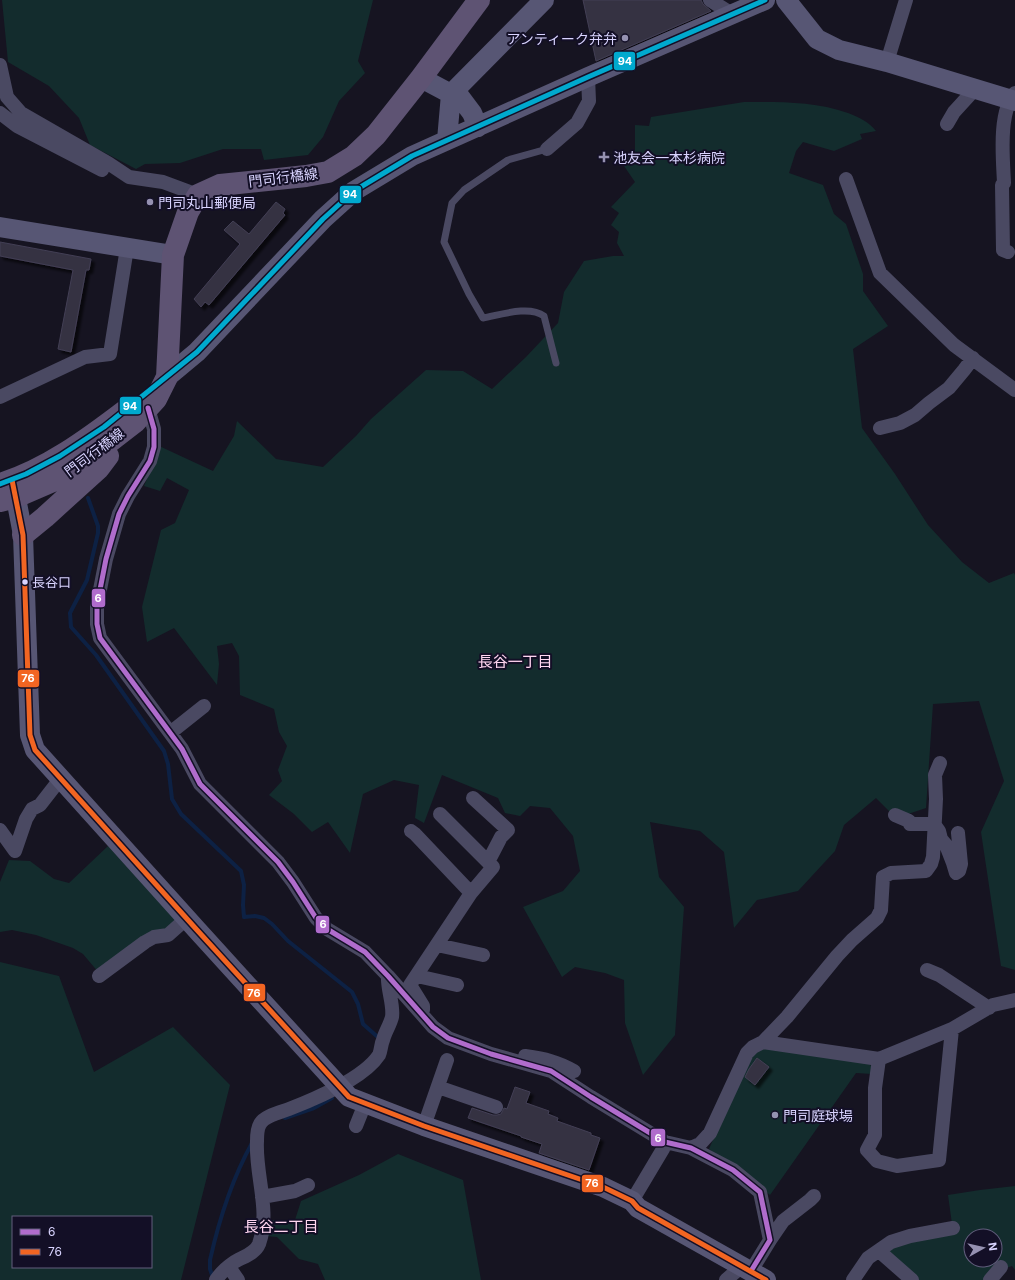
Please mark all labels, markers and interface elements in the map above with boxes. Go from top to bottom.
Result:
place label: アンティーク弁弁 [506,30,617,47]
marker: アンティーク弁弁 [620,33,630,43]
line badge: 94 [613,51,636,71]
text: 94 [618,54,632,68]
place label: 池友会一本杉病院 [613,149,725,166]
marker: 池友会一本杉病院 [598,151,610,163]
street label: 門司行橋線 [247,164,319,190]
line badge: 94 [339,185,362,204]
text: 94 [343,187,357,201]
place label: 門司丸山郵便局 [158,194,256,211]
marker: 門司丸山郵便局 [145,197,155,207]
line badge: 94 [119,396,142,415]
text: 94 [123,399,137,413]
street label: 門司行橋線 [61,424,127,480]
place label: 長谷口 [32,574,71,590]
marker: 長谷口 [20,577,30,587]
line badge: 6 [91,588,106,608]
text: 6 [94,591,102,605]
district label: 長谷一丁目 [477,652,553,671]
line badge: 76 [17,669,40,688]
text: 76 [21,671,35,685]
line badge: 6 [315,915,330,934]
text: 6 [319,917,327,931]
line badge: 76 [243,983,266,1002]
text: 76 [247,986,261,1000]
place label: 門司庭球場 [783,1107,853,1124]
marker: 門司庭球場 [770,1110,780,1120]
line badge: 6 [650,1128,666,1147]
text: 6 [654,1131,662,1145]
line badge: 76 [581,1174,604,1193]
text: 76 [585,1176,599,1190]
legend [12,1216,152,1268]
district label: 長谷二丁目 [243,1217,319,1236]
text: 6 [48,1224,55,1239]
north arrow [963,1228,1003,1268]
text: N [985,1241,1000,1252]
text: 76 [48,1244,62,1259]

